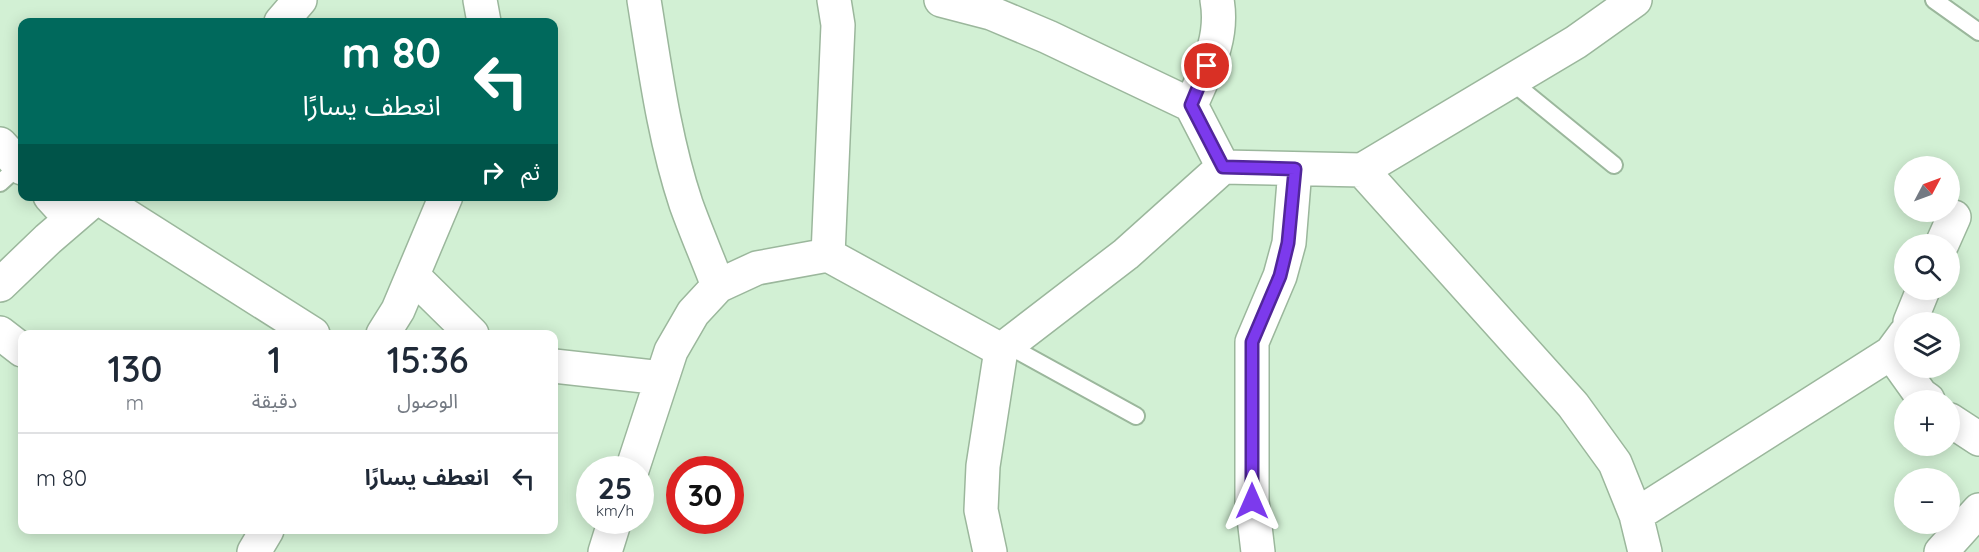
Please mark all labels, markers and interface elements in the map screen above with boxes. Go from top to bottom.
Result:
text: 80 m [342,26,441,79]
pin [1181,40,1232,91]
icon: left [462,42,540,120]
icon: arrive [1190,49,1223,82]
text: انعطف يسارًا [303,88,441,122]
icon: right [476,156,509,189]
north arrow [1894,156,1960,222]
map controls [1894,156,1960,534]
text: ثم [521,158,540,186]
button: search [1894,234,1960,300]
button: layers [1894,312,1960,378]
text: 1 [268,337,281,382]
text: 15:36 [387,337,469,382]
text: 130 [107,346,162,391]
text: دقيقة [252,388,297,413]
text: الوصول [397,388,458,413]
text: m [126,390,144,415]
button: + [1894,390,1960,456]
speed limit sign: 30 [666,456,744,534]
icon: left [507,462,540,495]
text: انعطف يسارًا [365,463,489,491]
text: 80 m [36,464,87,492]
button: − [1894,468,1960,534]
text: 25 [598,469,632,507]
position arrow [1220,469,1284,533]
text: km/h [596,501,634,520]

